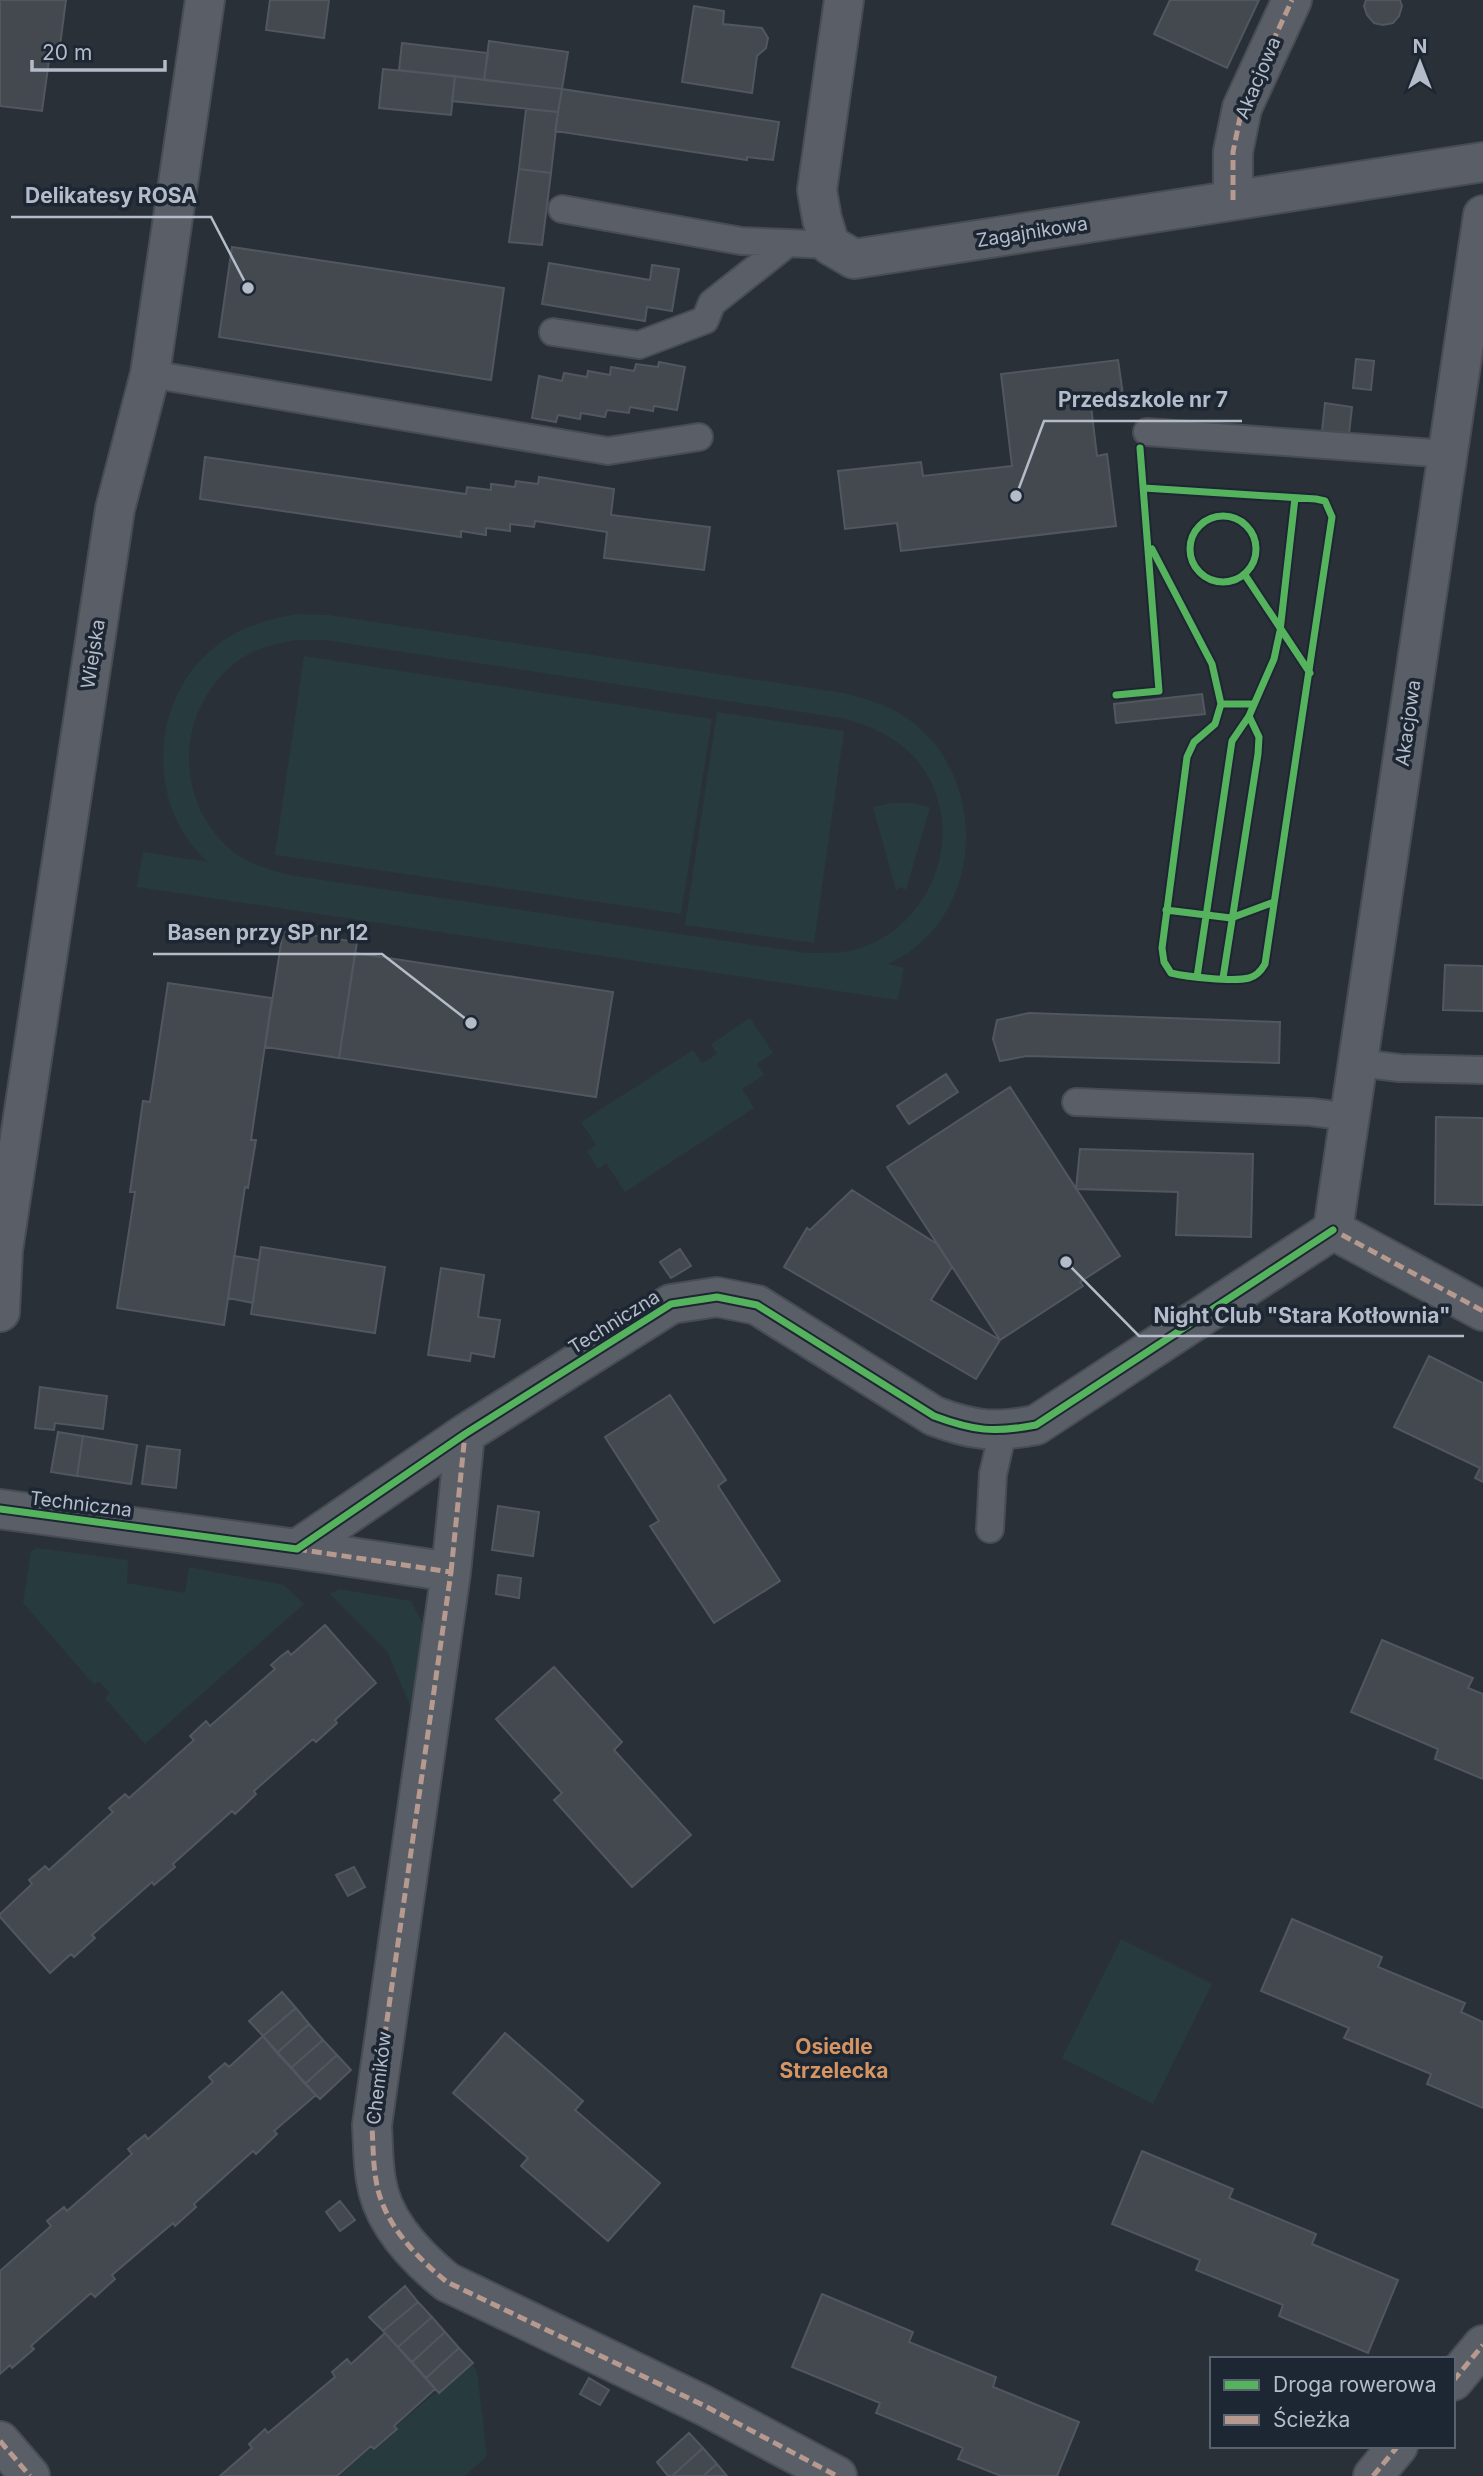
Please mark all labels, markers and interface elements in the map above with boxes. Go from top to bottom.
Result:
scale bar [32,28,164,72]
north arrow [1385,28,1455,98]
street label: Akacjowa [1230,33,1286,123]
text: N [1413,35,1427,58]
text: 20 m [42,40,92,65]
callout: Delikatesy ROSA [11,175,211,217]
text: Delikatesy ROSA [25,183,197,208]
street label: Zagajnikowa [975,212,1089,252]
callout: Przedszkole nr 7 [1044,379,1242,421]
text: Przedszkole nr 7 [1058,387,1228,412]
street label: Wiejska [76,618,110,690]
street label: Akacjowa [1391,678,1425,768]
callout: Basen przy SP nr 12 [153,912,382,954]
text: Basen przy SP nr 12 [167,920,369,945]
street label: Techniczna [564,1285,664,1359]
callout: Night Club "Stara Kotłownia" [1139,1294,1464,1336]
text: Night Club "Stara Kotłownia" [1153,1303,1451,1328]
street label: Techniczna [29,1486,133,1522]
street label: Chemików [362,2030,396,2126]
district label: Osiedle Strzelecka [779,2034,889,2083]
legend [1210,2357,1455,2448]
text: Droga rowerowa [1273,2372,1436,2397]
text: Ścieżka [1273,2406,1350,2432]

